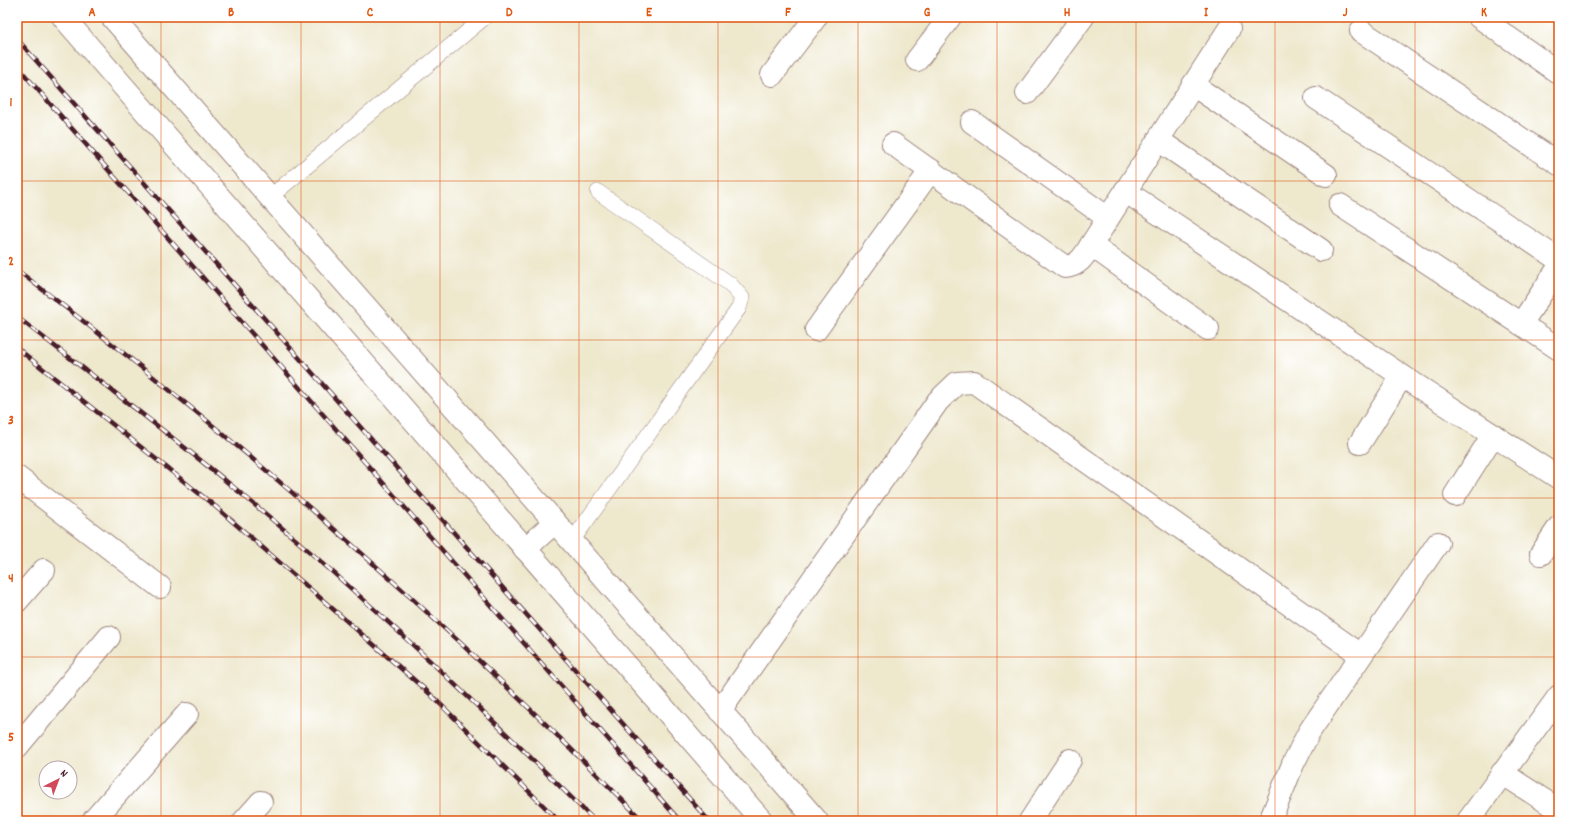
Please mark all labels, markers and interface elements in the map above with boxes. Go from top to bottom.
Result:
text: A [88,4,96,23]
text: B [228,4,234,23]
text: C [367,4,374,23]
text: D [506,4,513,23]
text: E [646,4,653,23]
text: F [785,4,791,23]
text: G [924,4,931,23]
text: H [1064,4,1071,23]
text: I [1204,4,1209,23]
text: J [1343,4,1348,23]
text: K [1481,4,1487,23]
text: 1 [10,94,13,113]
text: 2 [8,253,14,272]
text: 3 [8,412,14,431]
text: 4 [8,570,14,589]
text: 5 [8,729,14,748]
north arrow [38,760,78,800]
text: N [56,766,71,782]

